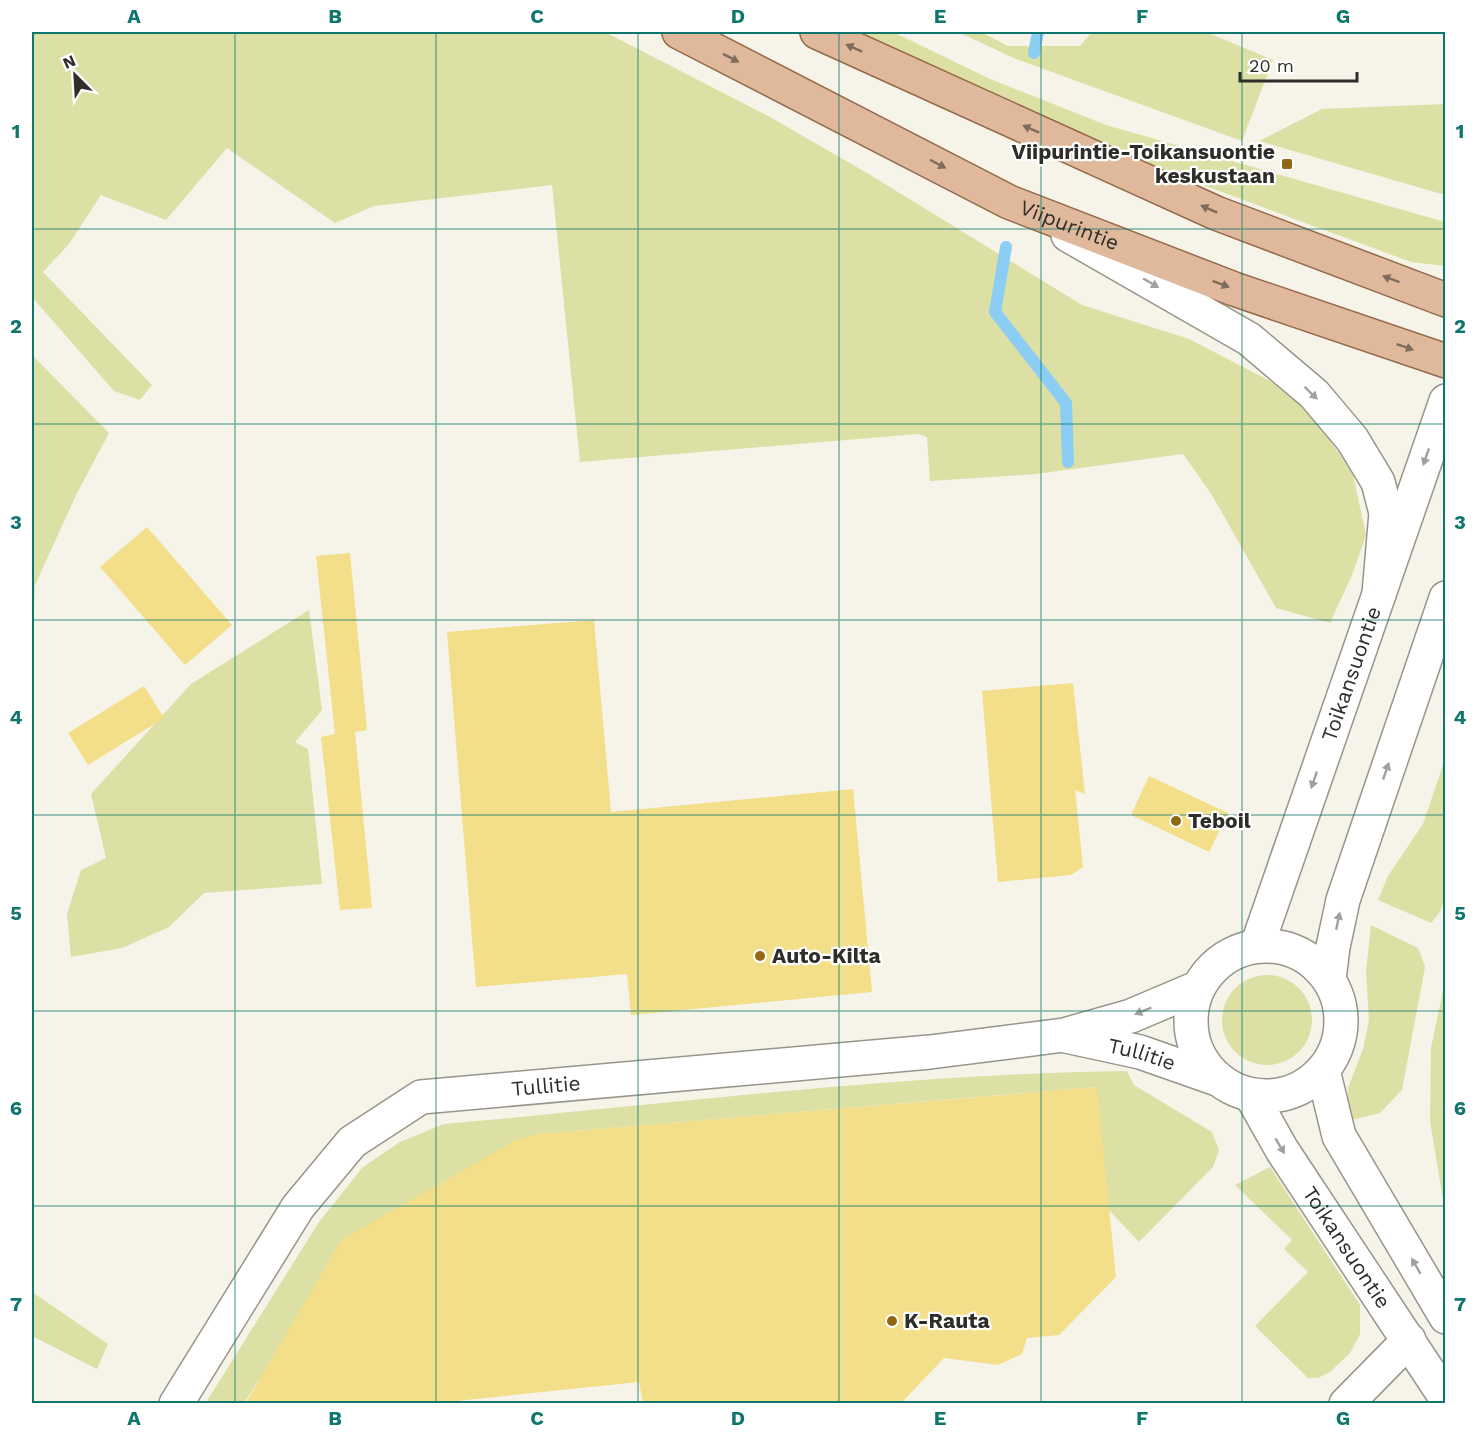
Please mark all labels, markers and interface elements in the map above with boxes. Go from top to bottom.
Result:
text: A [127,4,141,28]
text: B [328,4,342,28]
text: C [530,4,544,28]
text: D [731,4,745,28]
text: E [934,4,946,28]
text: F [1136,4,1148,28]
text: G [1336,4,1350,28]
one-way arrow [844,43,862,53]
north arrow [45,45,105,105]
scale bar [1240,45,1357,83]
text: N [60,51,78,73]
one-way arrow [722,53,740,63]
text: 20 m [1249,55,1294,76]
text: 1 [12,119,20,143]
text: 1 [1456,119,1464,143]
one-way arrow [1023,124,1040,133]
place label: Viipurintie-Toikansuontie keskustaan [1012,139,1275,188]
marker: Viipurintie-Toikansuontie keskustaan [1280,157,1294,171]
one-way arrow [929,159,946,169]
street label: Viipurintie [1016,194,1123,255]
one-way arrow [1200,205,1217,214]
one-way arrow [1382,274,1400,283]
one-way arrow [1143,278,1160,288]
one-way arrow [1212,279,1230,289]
text: 2 [10,314,22,338]
text: 2 [1454,314,1466,338]
one-way arrow [1396,343,1414,353]
one-way arrow [1304,385,1318,399]
one-way arrow [1421,448,1431,466]
text: 3 [10,510,22,534]
text: 3 [1454,510,1466,534]
street label: Toikansuontie [1316,603,1386,745]
text: 4 [10,705,23,729]
text: 4 [1454,705,1467,729]
one-way arrow [1382,761,1392,779]
one-way arrow [1309,771,1319,789]
place label: Teboil [1188,808,1251,833]
marker: Teboil [1169,814,1183,828]
text: 5 [10,901,22,925]
text: 5 [1454,901,1466,925]
one-way arrow [1334,912,1343,931]
place label: Auto-Kilta [772,943,882,968]
marker: Auto-Kilta [753,949,767,963]
one-way arrow [1134,1006,1152,1016]
street label: Tullitie [1106,1032,1179,1076]
street label: Tullitie [510,1070,581,1101]
text: 6 [10,1096,22,1120]
text: 6 [1454,1096,1466,1120]
one-way arrow [1275,1138,1286,1154]
street label: Toikansuontie [1298,1181,1396,1313]
one-way arrow [1411,1258,1421,1275]
text: 7 [10,1292,22,1316]
text: 7 [1454,1292,1466,1316]
place label: K-Rauta [904,1308,991,1333]
marker: K-Rauta [885,1314,899,1328]
text: A [127,1406,141,1430]
text: B [328,1406,342,1430]
text: C [530,1406,544,1430]
text: D [731,1406,745,1430]
text: E [934,1406,946,1430]
text: F [1136,1406,1148,1430]
text: G [1336,1406,1350,1430]

